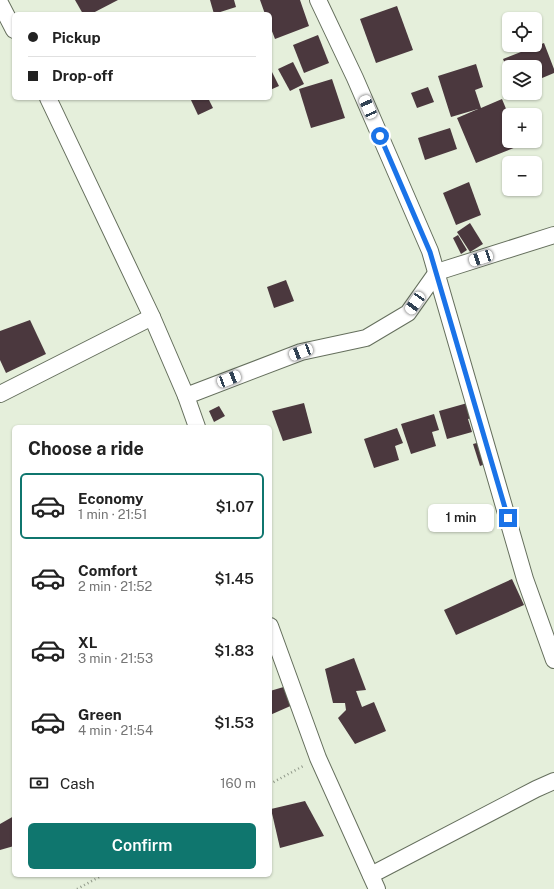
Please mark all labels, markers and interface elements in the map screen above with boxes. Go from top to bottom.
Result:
map controls [502,12,542,196]
button: locate [502,12,542,52]
text: Pickup [52,29,101,46]
button: layers [502,60,542,100]
text: Drop-off [52,67,113,84]
car [358,94,378,120]
button: + [502,108,542,148]
route start [371,127,389,145]
button: − [502,156,542,196]
car [468,249,494,267]
car [403,290,427,316]
car [288,342,314,362]
car [216,369,242,389]
text: Choose a ride [28,438,144,459]
icon: car [30,488,66,524]
text: Economy [78,490,143,507]
text: $1.07 [216,498,254,515]
callout: 1 min [428,504,494,532]
text: 1 min · 21:51 [78,507,147,522]
route end [499,509,517,527]
text: 1 min [446,510,476,525]
icon: car [30,560,66,596]
text: Comfort [78,562,138,579]
text: $1.45 [215,570,254,587]
text: 2 min · 21:52 [78,579,152,594]
icon: car [30,632,66,668]
text: XL [78,634,97,651]
text: $1.83 [214,642,254,659]
text: 3 min · 21:53 [78,651,153,666]
icon: car [30,704,66,740]
text: Green [78,706,122,723]
text: $1.53 [214,714,254,731]
text: 4 min · 21:54 [78,723,153,738]
icon: cash [28,772,50,794]
text: Cash [60,775,95,792]
text: 160 m [220,776,256,791]
button: Confirm [28,823,256,869]

